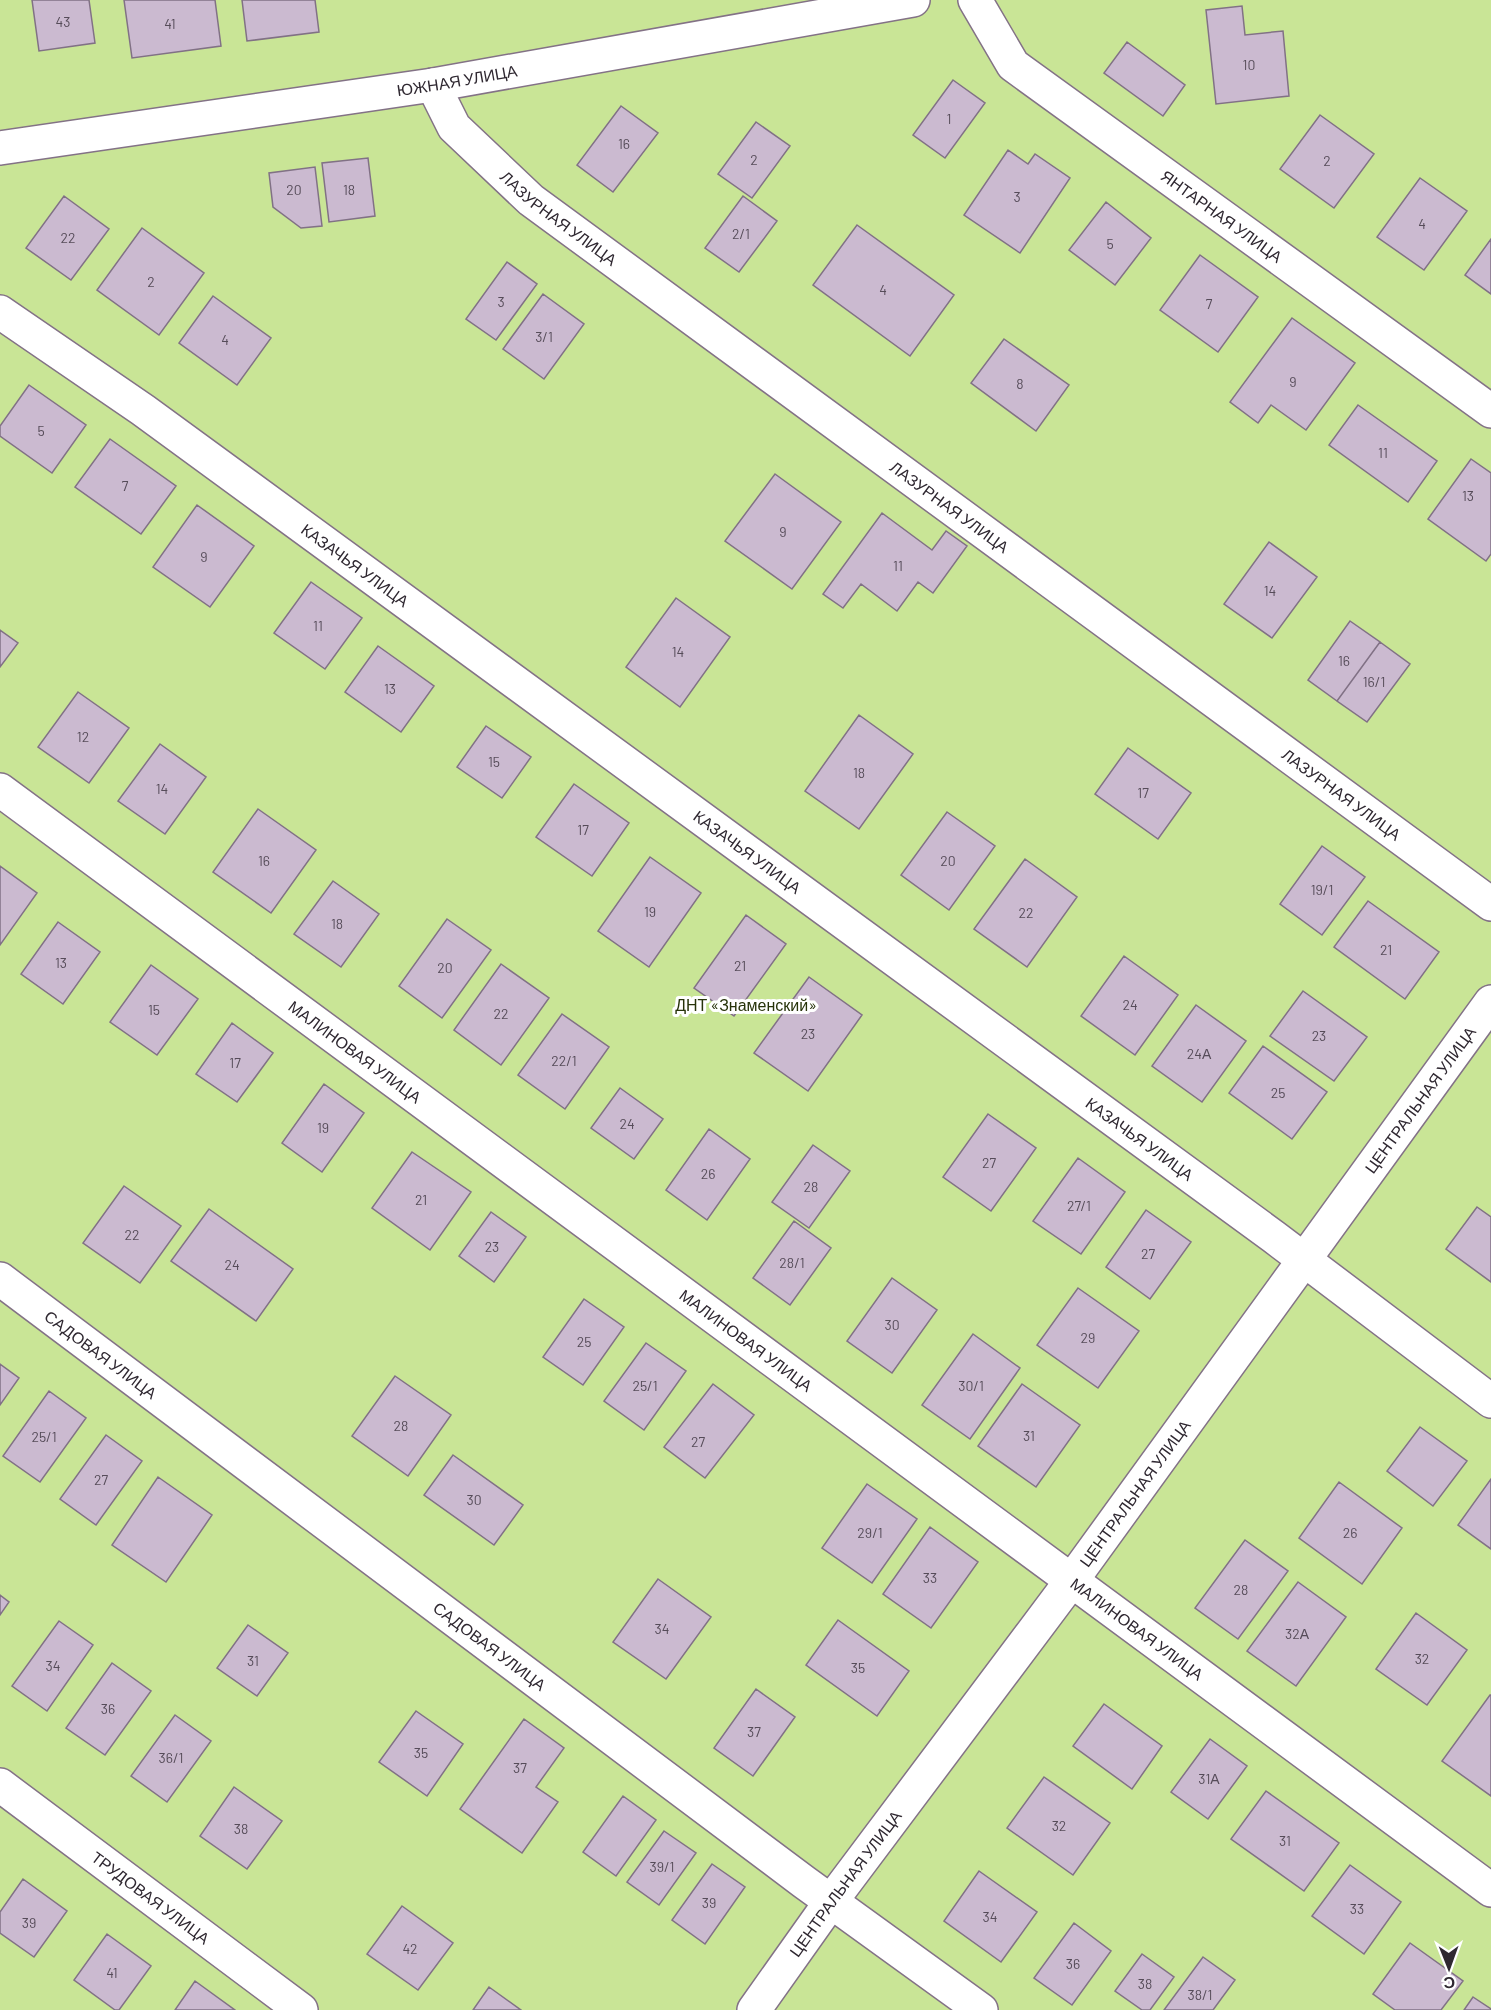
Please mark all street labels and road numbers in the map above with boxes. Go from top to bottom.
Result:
street label: ЮЖНАЯ УЛИЦА [396,60,519,99]
street label: ЛАЗУРНАЯ УЛИЦА [497,166,621,269]
street label: ЯНТАРНАЯ УЛИЦА [1158,166,1287,266]
street label: ЛАЗУРНАЯ УЛИЦА [887,457,1013,556]
street label: КАЗАЧЬЯ УЛИЦА [298,519,413,610]
street label: ЛАЗУРНАЯ УЛИЦА [1279,744,1405,844]
street label: КАЗАЧЬЯ УЛИЦА [690,806,805,897]
street label: МАЛИНОВАЯ УЛИЦА [285,996,425,1107]
street label: ЦЕНТРАЛЬНАЯ УЛИЦА [1360,1022,1479,1177]
street label: КАЗАЧЬЯ УЛИЦА [1083,1093,1198,1184]
street label: МАЛИНОВАЯ УЛИЦА [676,1285,817,1395]
street label: САДОВАЯ УЛИЦА [41,1306,161,1403]
street label: ЦЕНТРАЛЬНАЯ УЛИЦА [1075,1416,1194,1570]
street label: МАЛИНОВАЯ УЛИЦА [1067,1573,1208,1684]
street label: САДОВАЯ УЛИЦА [430,1598,550,1694]
street label: ЦЕНТРАЛЬНАЯ УЛИЦА [785,1806,905,1960]
street label: ТРУДОВАЯ УЛИЦА [88,1847,214,1948]

